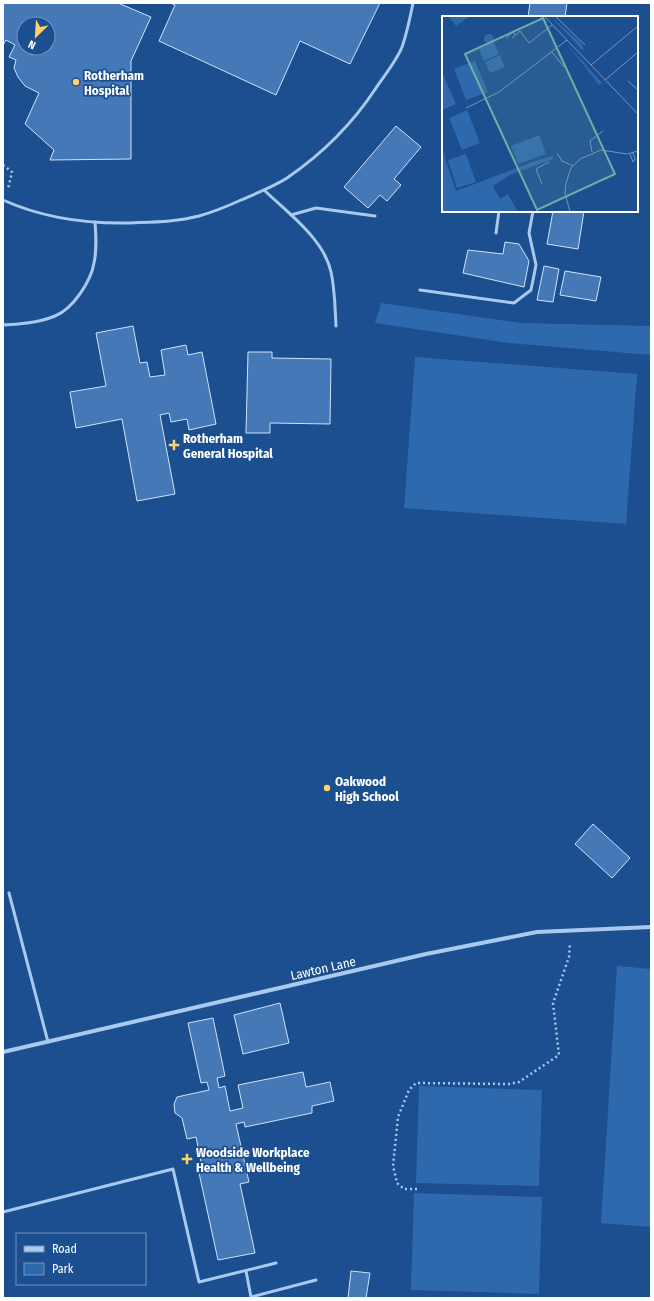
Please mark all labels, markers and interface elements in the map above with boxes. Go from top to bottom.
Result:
north arrow [16,16,56,56]
inset map [442,16,638,212]
text: N [26,37,38,52]
place label: Rotherham Hospital [84,68,144,98]
marker: Rotherham Hospital [71,77,81,87]
place label: Rotherham General Hospital [183,431,273,461]
marker: Rotherham General Hospital [168,439,180,451]
place label: Oakwood High School [335,774,399,804]
marker: Oakwood High School [322,783,332,793]
street label: Lawton Lane [289,954,357,983]
place label: Woodside Workplace Health & Wellbeing [196,1145,310,1175]
marker: Woodside Workplace Health & Wellbeing [181,1153,193,1165]
legend [16,1233,146,1285]
text: Road [52,1242,77,1256]
text: Park [52,1262,74,1276]

